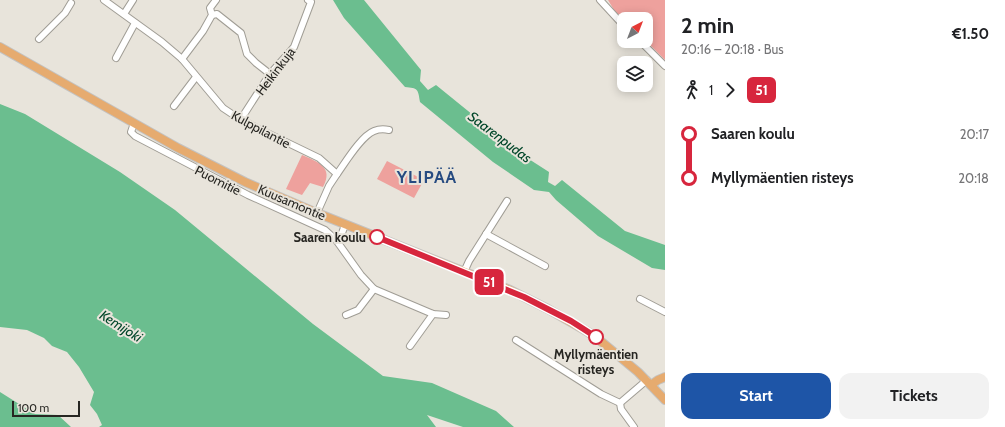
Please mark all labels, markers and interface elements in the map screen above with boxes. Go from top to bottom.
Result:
north arrow [617,12,653,48]
map controls [617,12,653,92]
text: 2 min [681,12,734,39]
text: €1.50 [952,25,989,43]
text: 20:16 – 20:18 · Bus [681,41,784,57]
street label: Heikinkuja [252,43,299,99]
button: layers [617,56,653,92]
icon: walk [681,79,703,101]
icon: forward [719,79,741,101]
text: 51 [755,81,768,99]
text: 1 [709,82,713,98]
street label: Kulppilantie [229,107,293,151]
water label: Saarenpudas [465,107,536,167]
text: Saaren koulu [711,125,795,143]
text: 20:17 [960,126,989,142]
street label: Puomitie [192,162,244,198]
district label: YLIPÄÄ [396,167,457,187]
text: Myllymäentien risteys [711,169,854,187]
text: 20:18 [958,170,989,186]
street label: Kuusamontie [256,181,328,224]
place label: Saaren koulu [293,229,366,245]
marker: Saaren koulu [369,229,385,245]
line badge: 51 [471,269,507,295]
text: 51 [483,273,495,291]
water label: Kemijoki [96,306,147,347]
marker: Myllymäentien risteys [588,329,604,345]
place label: Myllymäentien risteys [554,346,638,377]
button: Start [681,373,831,419]
button: Tickets [839,373,989,419]
scale bar [12,399,80,418]
text: 100 m [18,401,49,415]

